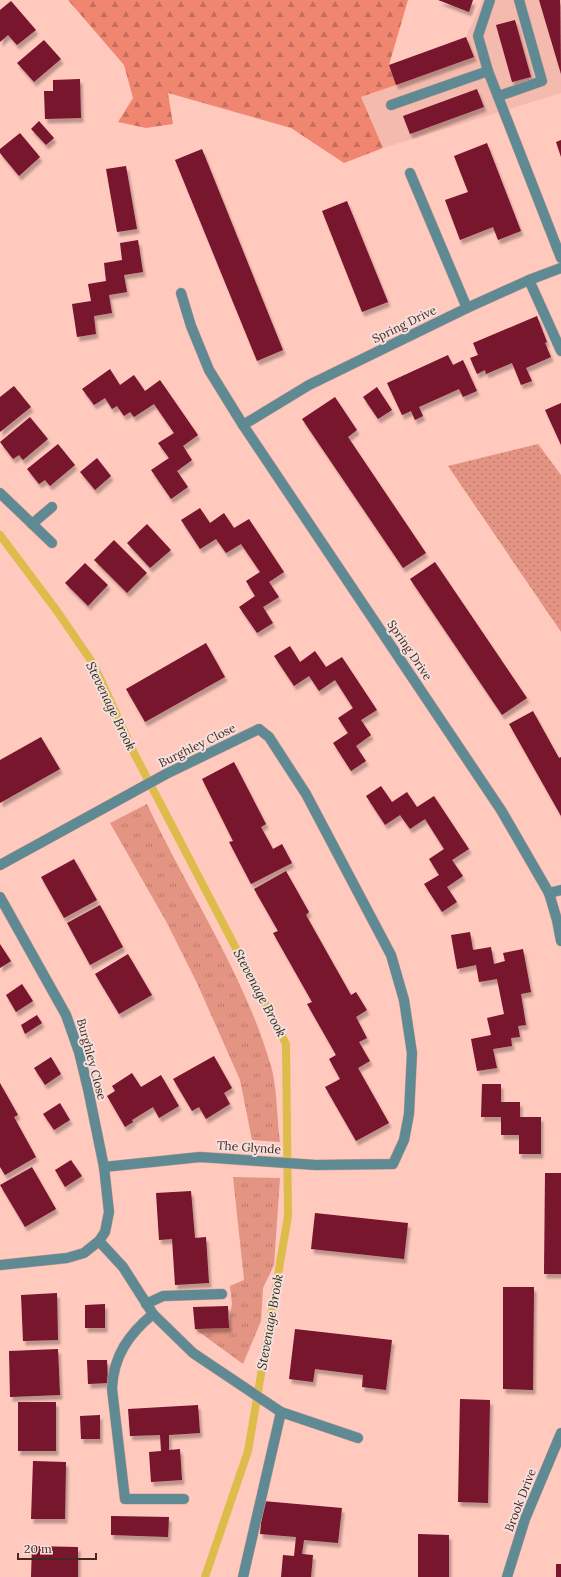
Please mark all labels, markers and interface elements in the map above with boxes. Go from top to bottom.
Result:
street label: Spring Drive [369,302,439,346]
street label: Spring Drive [384,617,436,683]
water label: Stevenage Brook [82,659,140,754]
street label: Burghley Close [156,720,238,770]
water label: Stevenage Brook [230,946,290,1040]
street label: Burghley Close [74,1017,110,1102]
street label: The Glynde [216,1137,282,1157]
water label: Stevenage Brook [253,1273,287,1371]
street label: Brook Drive [501,1466,539,1534]
scale bar [18,1535,96,1561]
text: 20 m [24,1541,52,1556]

